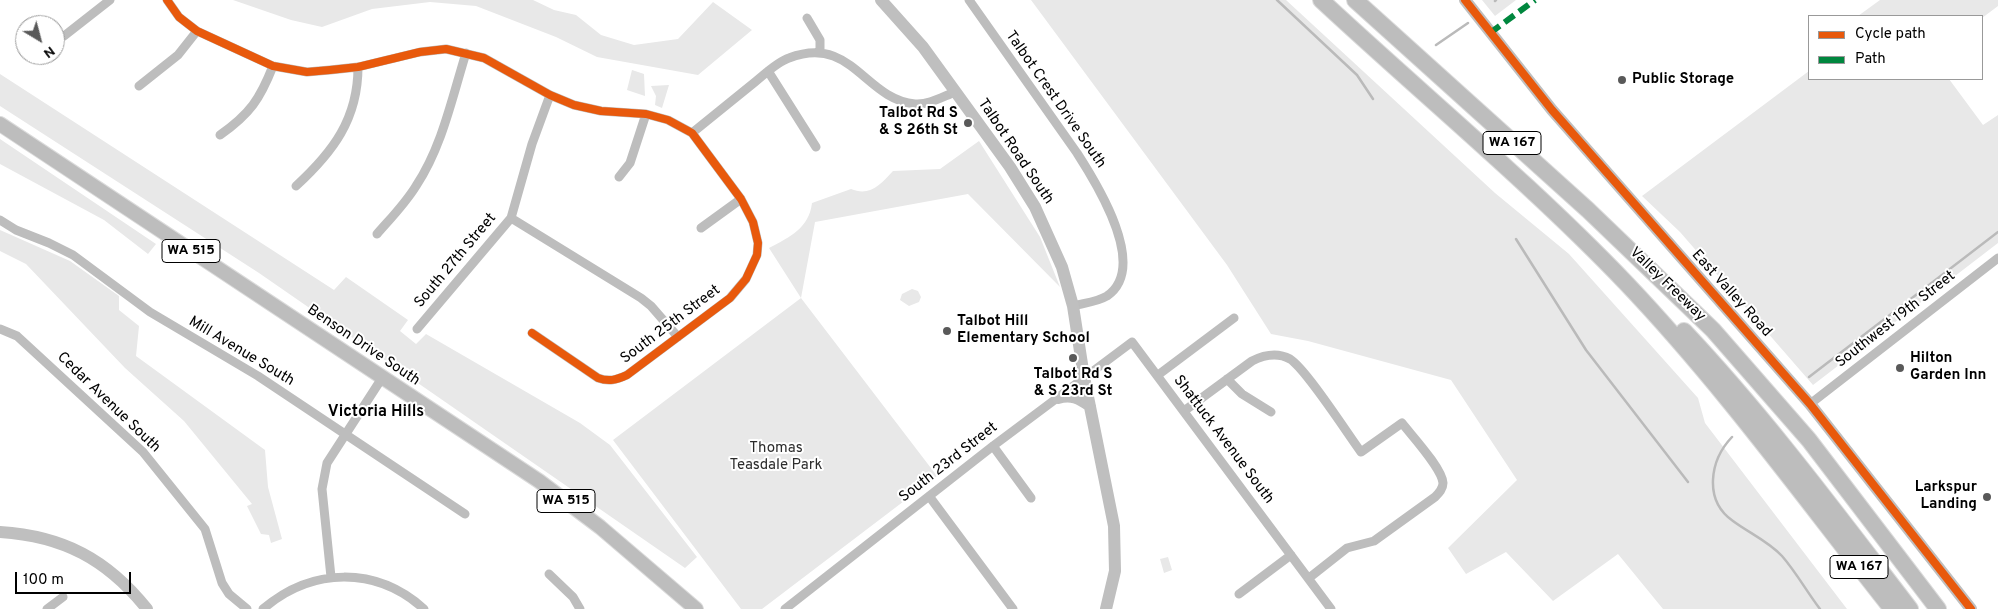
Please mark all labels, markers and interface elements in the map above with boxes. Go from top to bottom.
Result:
north arrow [15,15,65,65]
legend [1808,15,1983,80]
text: Cycle path [1855,25,1926,44]
street label: Talbot Crest Drive South [1001,28,1109,172]
text: N [40,42,58,61]
text: Path [1855,50,1886,69]
place label: Public Storage [1632,71,1734,89]
marker: Public Storage [1616,74,1628,86]
street label: Talbot Road South [973,96,1057,208]
place label: Talbot Rd S & S 26th St [879,105,958,140]
marker: Talbot Rd S & S 26th St [962,117,974,129]
road number: WA 167 [1483,132,1541,154]
street label: South 27th Street [411,210,501,312]
road number: WA 515 [162,240,220,262]
street label: Valley Freeway [1625,244,1709,326]
street label: East Valley Road [1687,247,1775,341]
street label: Southwest 19th Street [1833,268,1959,372]
street label: South 25th Street [618,282,724,368]
street label: Benson Drive South [303,302,423,390]
street label: Mill Avenue South [185,313,297,391]
place label: Talbot Hill Elementary School [957,313,1090,348]
marker: Talbot Hill Elementary School [941,325,953,337]
street label: Cedar Avenue South [52,349,164,457]
place label: Hilton Garden Inn [1910,350,1986,385]
marker: Talbot Rd S & S 23rd St [1067,352,1079,364]
marker: Hilton Garden Inn [1894,362,1906,374]
place label: Talbot Rd S & S 23rd St [1034,366,1112,401]
street label: Shattuck Avenue South [1169,372,1277,508]
district label: Victoria Hills [328,403,424,423]
street label: South 23rd Street [896,419,1002,507]
park label: Thomas Teasdale Park [730,440,822,475]
place label: Larkspur Landing [1915,479,1977,514]
road number: WA 515 [537,490,595,512]
marker: Larkspur Landing [1981,491,1993,503]
road number: WA 167 [1830,556,1888,578]
scale bar [18,562,134,594]
text: 100 m [23,571,64,590]

